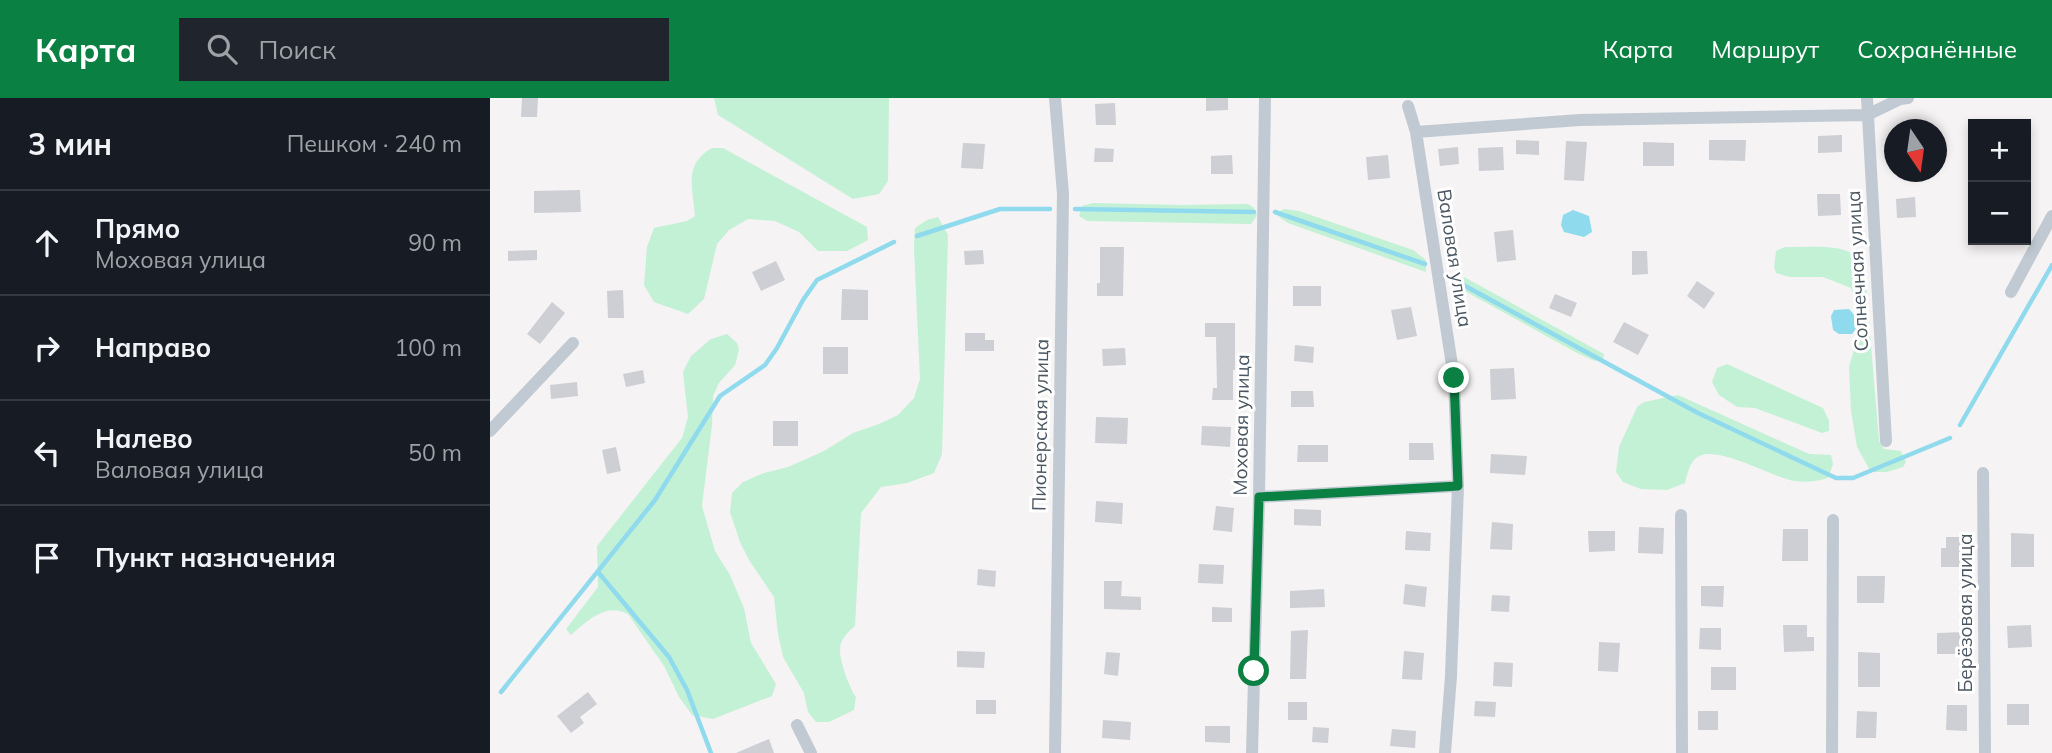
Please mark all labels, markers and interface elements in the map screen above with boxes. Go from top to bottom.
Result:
search box [179,18,669,81]
text: Карта [35,29,137,70]
icon: search [203,30,241,68]
text: Поиск [259,33,336,66]
text: Карта [1603,34,1673,64]
text: Маршрут [1711,34,1819,64]
text: Сохранённые [1857,34,2017,64]
north arrow [1884,119,1947,182]
map controls [1968,119,2031,245]
button: + [1968,119,2031,182]
text: 3 мин [28,125,112,163]
text: Пешком · 240 m [287,129,462,158]
button: − [1968,182,2031,245]
street label: Валовая улица [1432,187,1478,329]
street label: Солнечная улица [1841,190,1873,352]
text: Прямо [95,212,180,245]
icon: ahead [28,224,66,262]
text: 90 m [408,228,462,257]
text: Моховая улица [95,245,266,274]
icon: right [28,329,66,367]
text: Направо [95,331,211,364]
text: 100 m [394,333,462,362]
street label: Пионерская улица [1026,339,1054,511]
street label: Моховая улица [1228,354,1254,496]
route end [1438,362,1469,393]
text: Налево [95,422,193,455]
icon: left [28,434,66,472]
text: 50 m [408,438,462,467]
text: Валовая улица [95,455,264,484]
street label: Берёзовая улица [1953,533,1977,693]
icon: arrive [28,539,66,577]
text: Пункт назначения [95,541,336,574]
route start [1238,655,1269,686]

